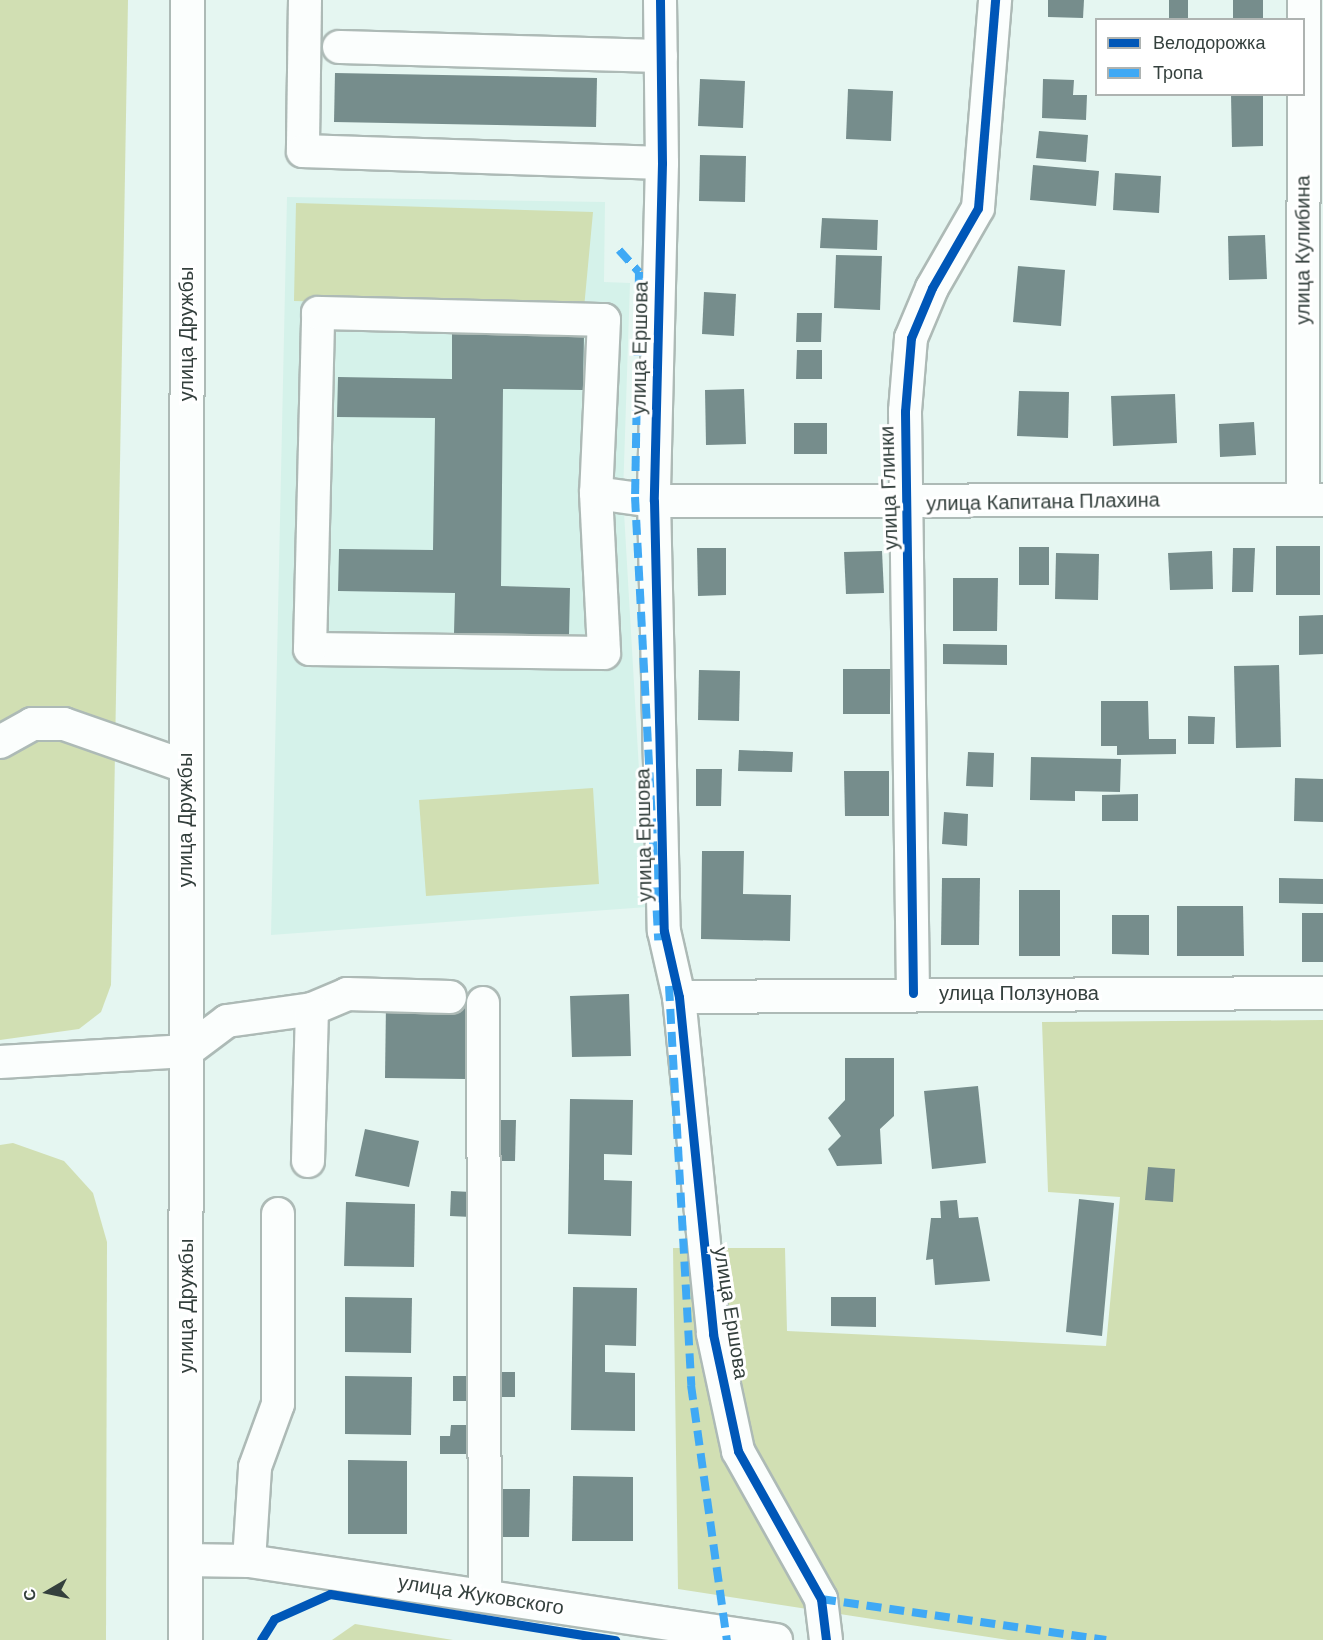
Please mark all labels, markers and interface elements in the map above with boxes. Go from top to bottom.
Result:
legend [1095,18,1305,96]
text: Велодорожка [1153,33,1265,53]
text: Тропа [1153,63,1203,83]
street label: улица Кулибина [1291,175,1315,325]
street label: улица Дружбы [174,267,198,401]
street label: улица Ершова [627,281,653,415]
street label: улица Глинки [875,426,903,550]
street label: улица Капитана Плахина [926,488,1160,516]
street label: улица Дружбы [173,753,197,887]
street label: улица Ершова [631,768,657,902]
street label: улица Ползунова [939,981,1099,1005]
street label: улица Дружбы [174,1239,198,1373]
street label: улица Ершова [709,1245,753,1381]
north arrow [18,1562,78,1622]
street label: улица Жуковского [396,1570,566,1620]
text: С [20,1588,39,1602]

